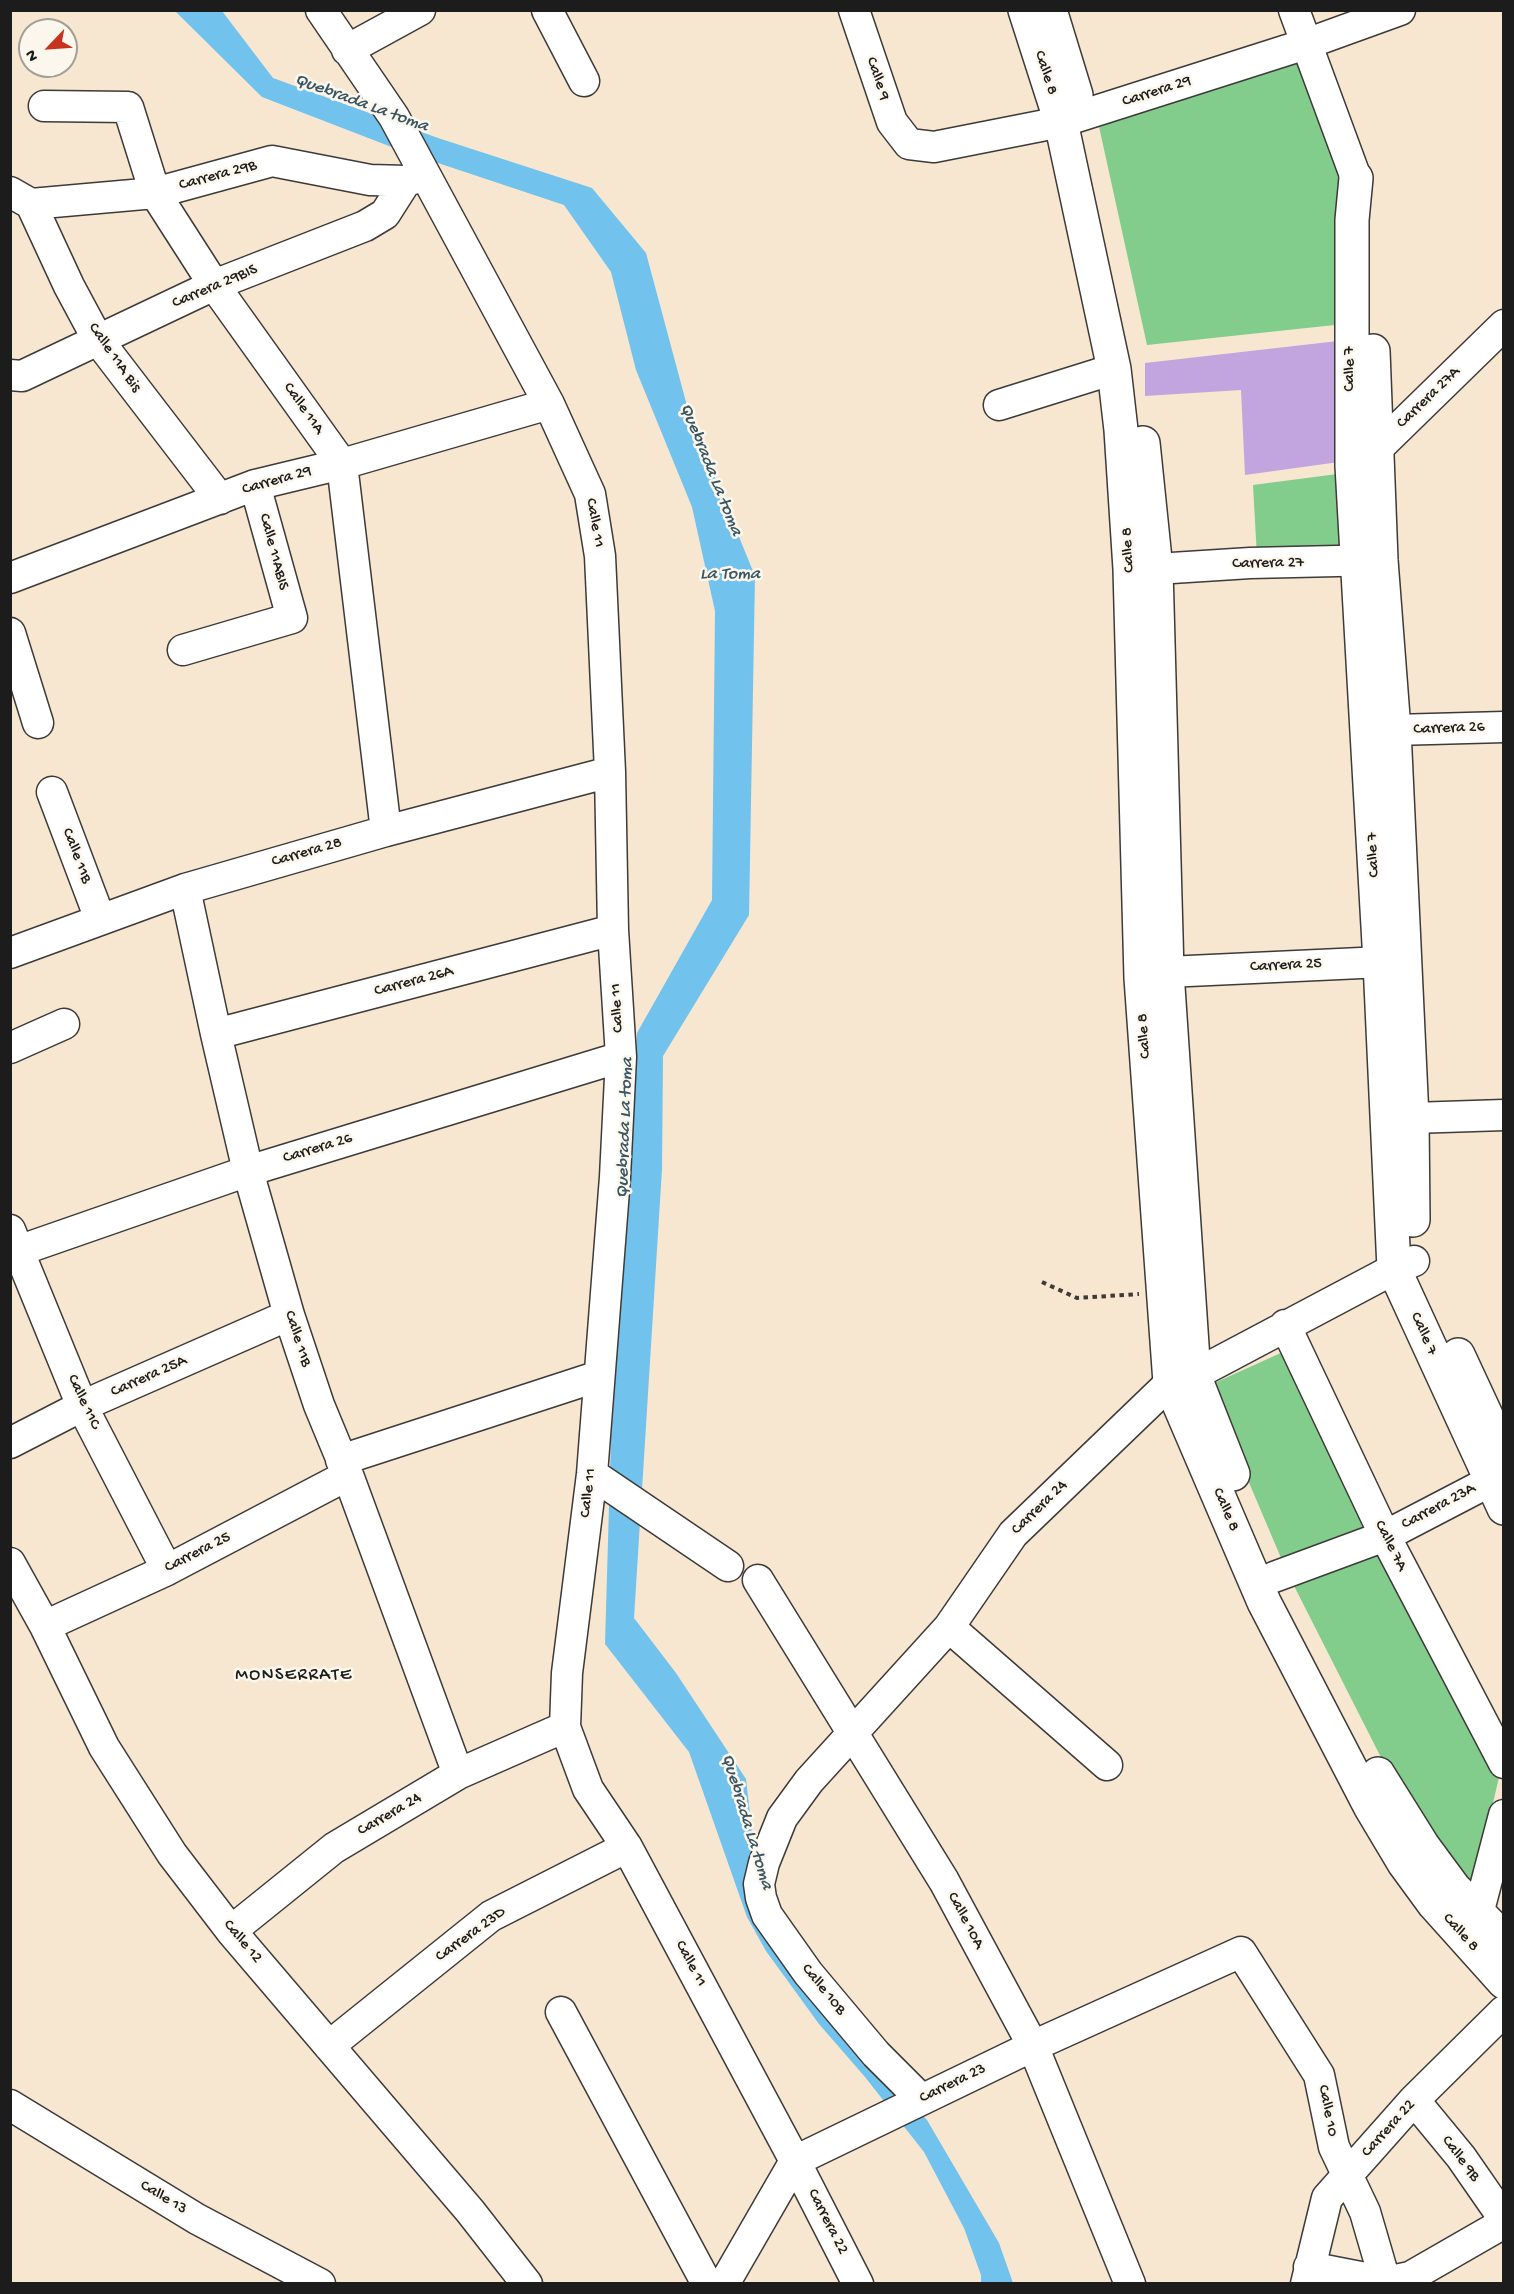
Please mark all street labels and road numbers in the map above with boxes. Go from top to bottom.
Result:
street label: Calle 8 [1029,48,1061,98]
street label: Calle 9 [861,55,893,103]
street label: Carrera 29 [1120,72,1194,112]
street label: Carrera 29B [177,156,259,196]
street label: Carrera 29BIS [169,260,261,314]
street label: Calle 11A Bis [83,320,145,396]
street label: Calle 7 [1341,347,1361,391]
street label: Carrera 27A [1393,363,1465,433]
street label: Calle 11A [278,379,328,439]
street label: Carrera 29 [240,462,314,500]
street label: Calle 11 [580,497,608,549]
street label: Calle 11ABIS [254,512,292,592]
street label: Calle 8 [1118,527,1140,573]
street label: Carrera 27 [1232,554,1304,574]
street label: Carrera 26 [1413,718,1485,740]
street label: Calle 11B [57,826,95,886]
street label: Calle 7 [1363,832,1385,878]
street label: Carrera 28 [270,834,344,872]
street label: Carrera 25 [1250,955,1322,977]
street label: Carrera 26A [372,962,456,1002]
street label: Calle 11 [607,983,629,1033]
street label: Calle 8 [1134,1013,1156,1059]
street label: Carrera 26 [281,1129,355,1169]
street label: Calle 11B [279,1309,315,1369]
street label: Calle 7 [1405,1310,1441,1358]
street label: Carrera 25A [108,1352,190,1402]
street label: Calle 11C [62,1372,104,1432]
street label: Calle 11 [576,1467,602,1519]
street label: Carrera 24 [1008,1476,1072,1540]
street label: Carrera 23A [1399,1479,1479,1535]
street label: Calle 8 [1207,1485,1243,1535]
street label: Calle 7A [1369,1517,1411,1575]
street label: Carrera 25 [162,1528,234,1578]
street label: Carrera 24 [355,1789,425,1841]
street label: Calle 10A [942,1889,988,1953]
street label: Carrera 23D [432,1903,510,1967]
street label: Calle 8 [1438,1910,1482,1956]
street label: Calle 12 [218,1916,266,1968]
street label: Calle 11 [670,1938,710,1990]
street label: Calle 10B [797,1960,849,2020]
street label: Carrera 23 [917,2060,989,2108]
street label: Calle 10 [1313,2084,1341,2138]
street label: Carrera 22 [1358,2096,1420,2162]
street label: Calle 9B [1436,2132,1484,2186]
street label: Calle 13 [136,2177,190,2219]
street label: Carrera 22 [802,2186,852,2258]

